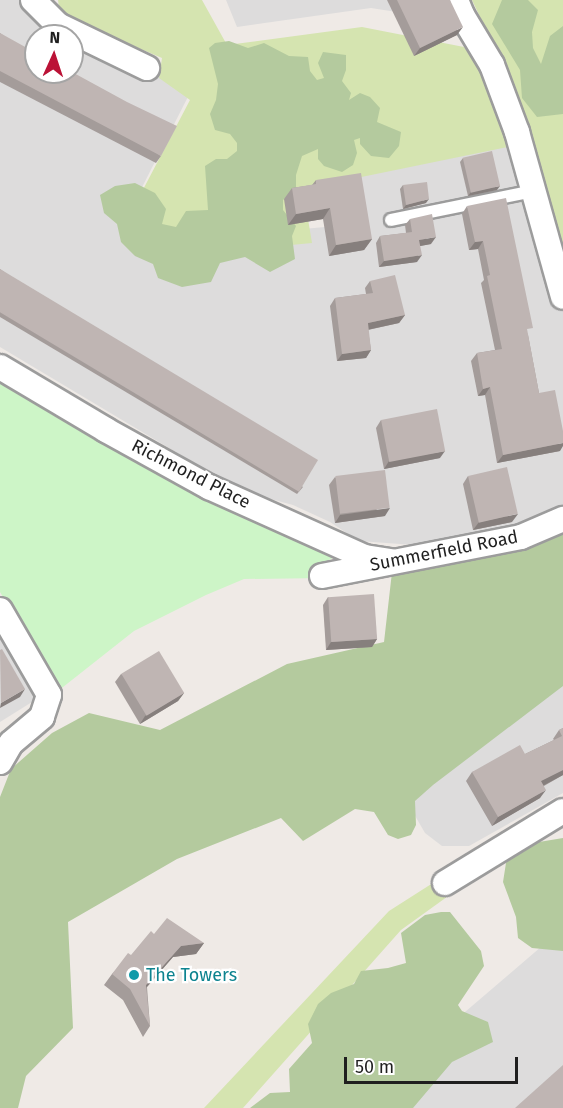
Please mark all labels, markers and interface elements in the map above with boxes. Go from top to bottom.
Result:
north arrow [24,24,84,84]
text: N [49,28,61,47]
street label: Richmond Place [128,435,254,513]
street label: Summerfield Road [368,526,520,576]
place label: The Towers [146,964,237,986]
marker: The Towers [127,968,141,982]
scale bar [347,1045,521,1083]
text: 50 m [355,1056,394,1078]

